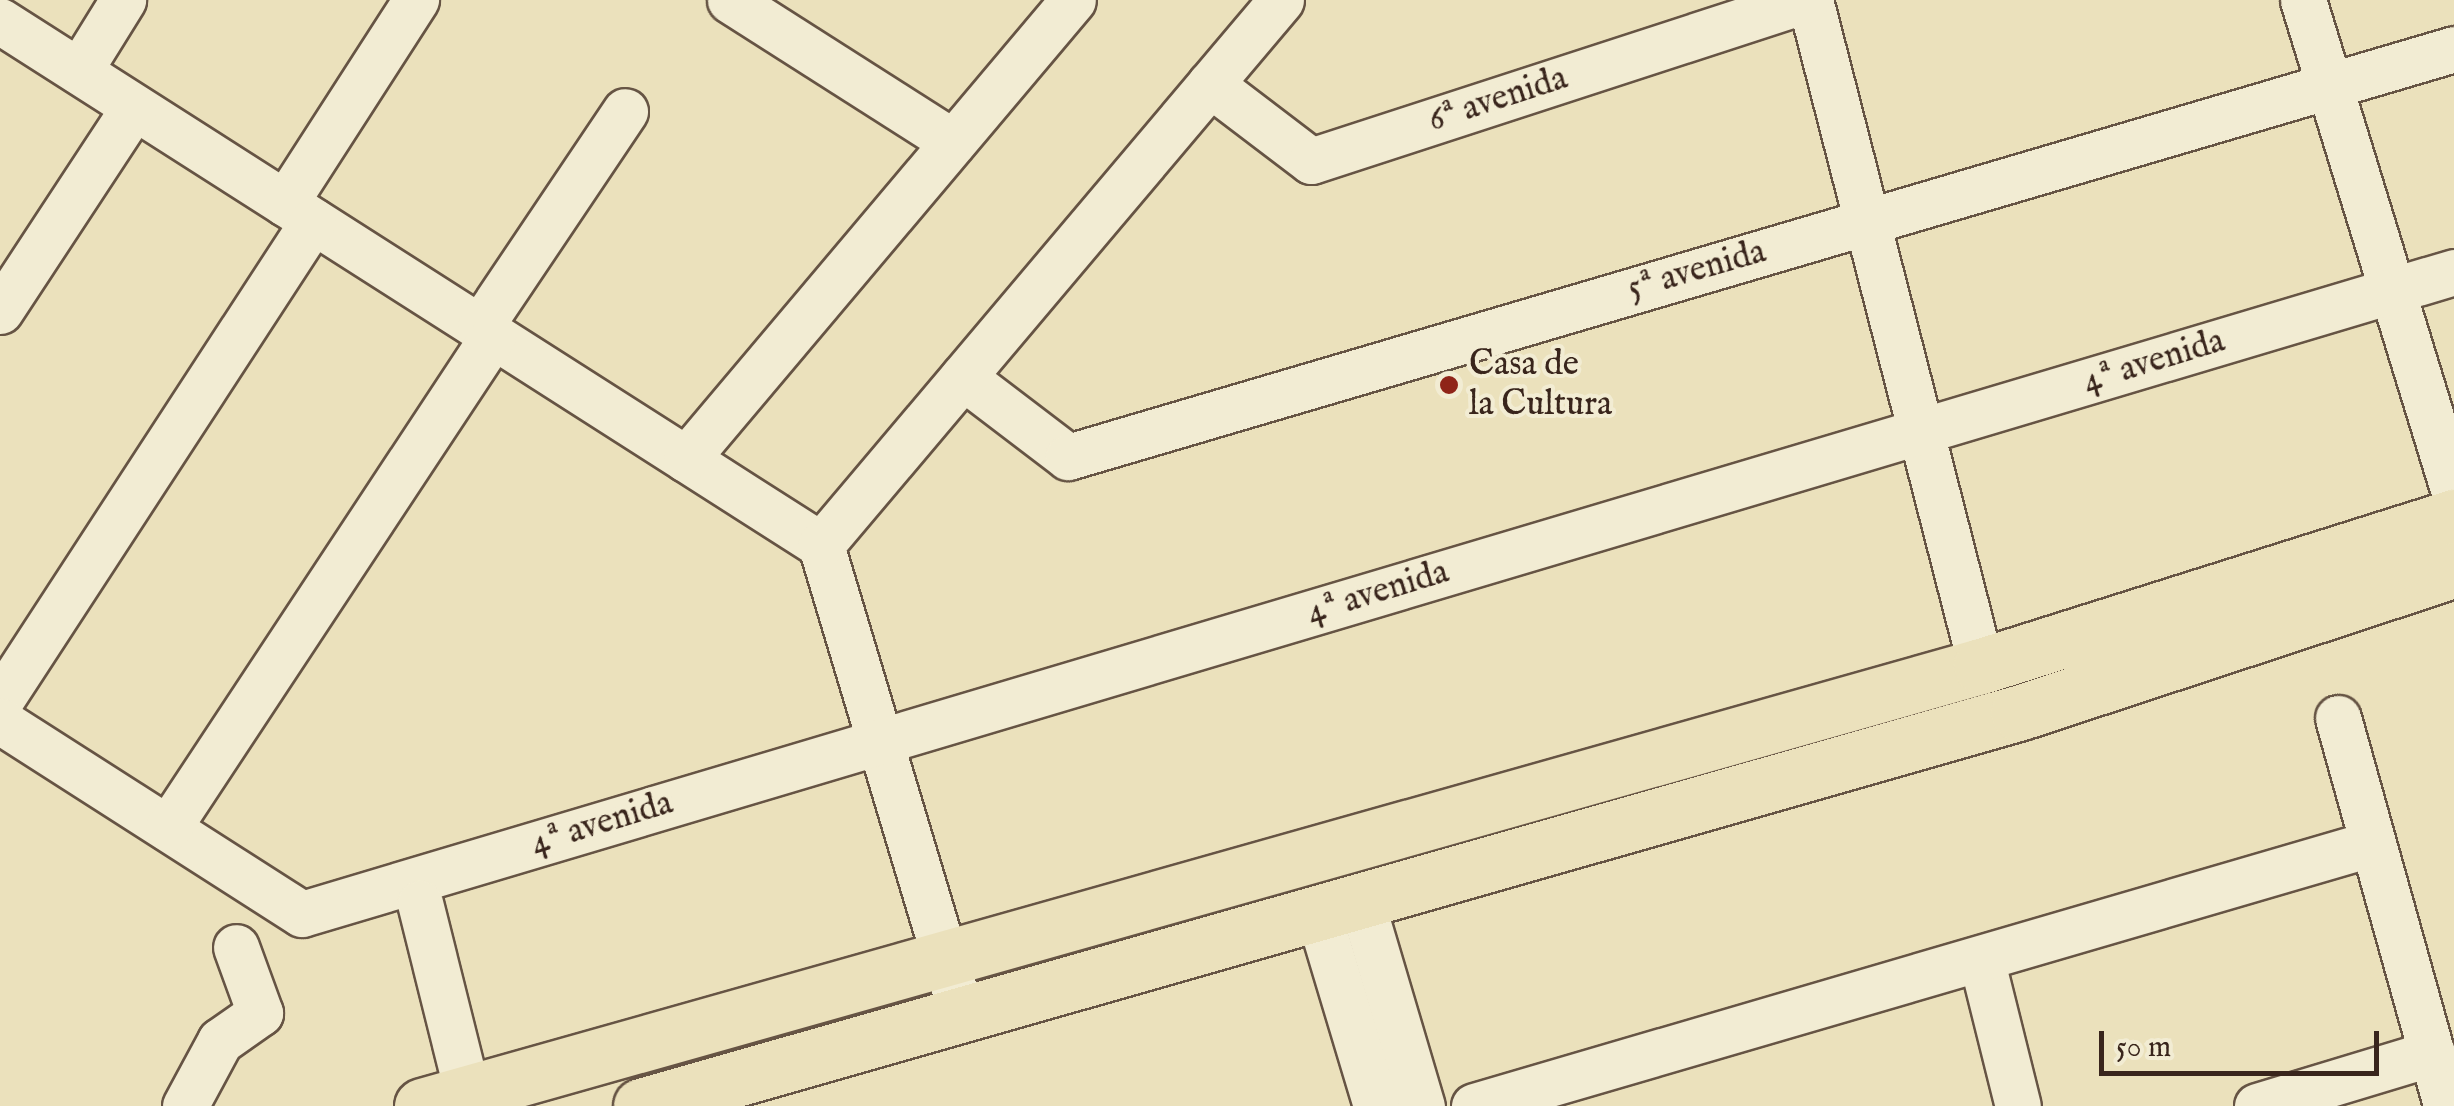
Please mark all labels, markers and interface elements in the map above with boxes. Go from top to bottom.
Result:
street label: 6ª avenida [1423,58,1573,142]
street label: 5ª avenida [1623,231,1771,311]
street label: 4ª avenida [2078,321,2230,403]
place label: Casa de la Cultura [1469,344,1612,426]
marker: Casa de la Cultura [1438,374,1460,396]
street label: 4ª avenida [1302,552,1454,634]
street label: 4ª avenida [526,783,678,865]
scale bar [2104,1011,2384,1073]
text: 50 m [2116,1029,2171,1067]

